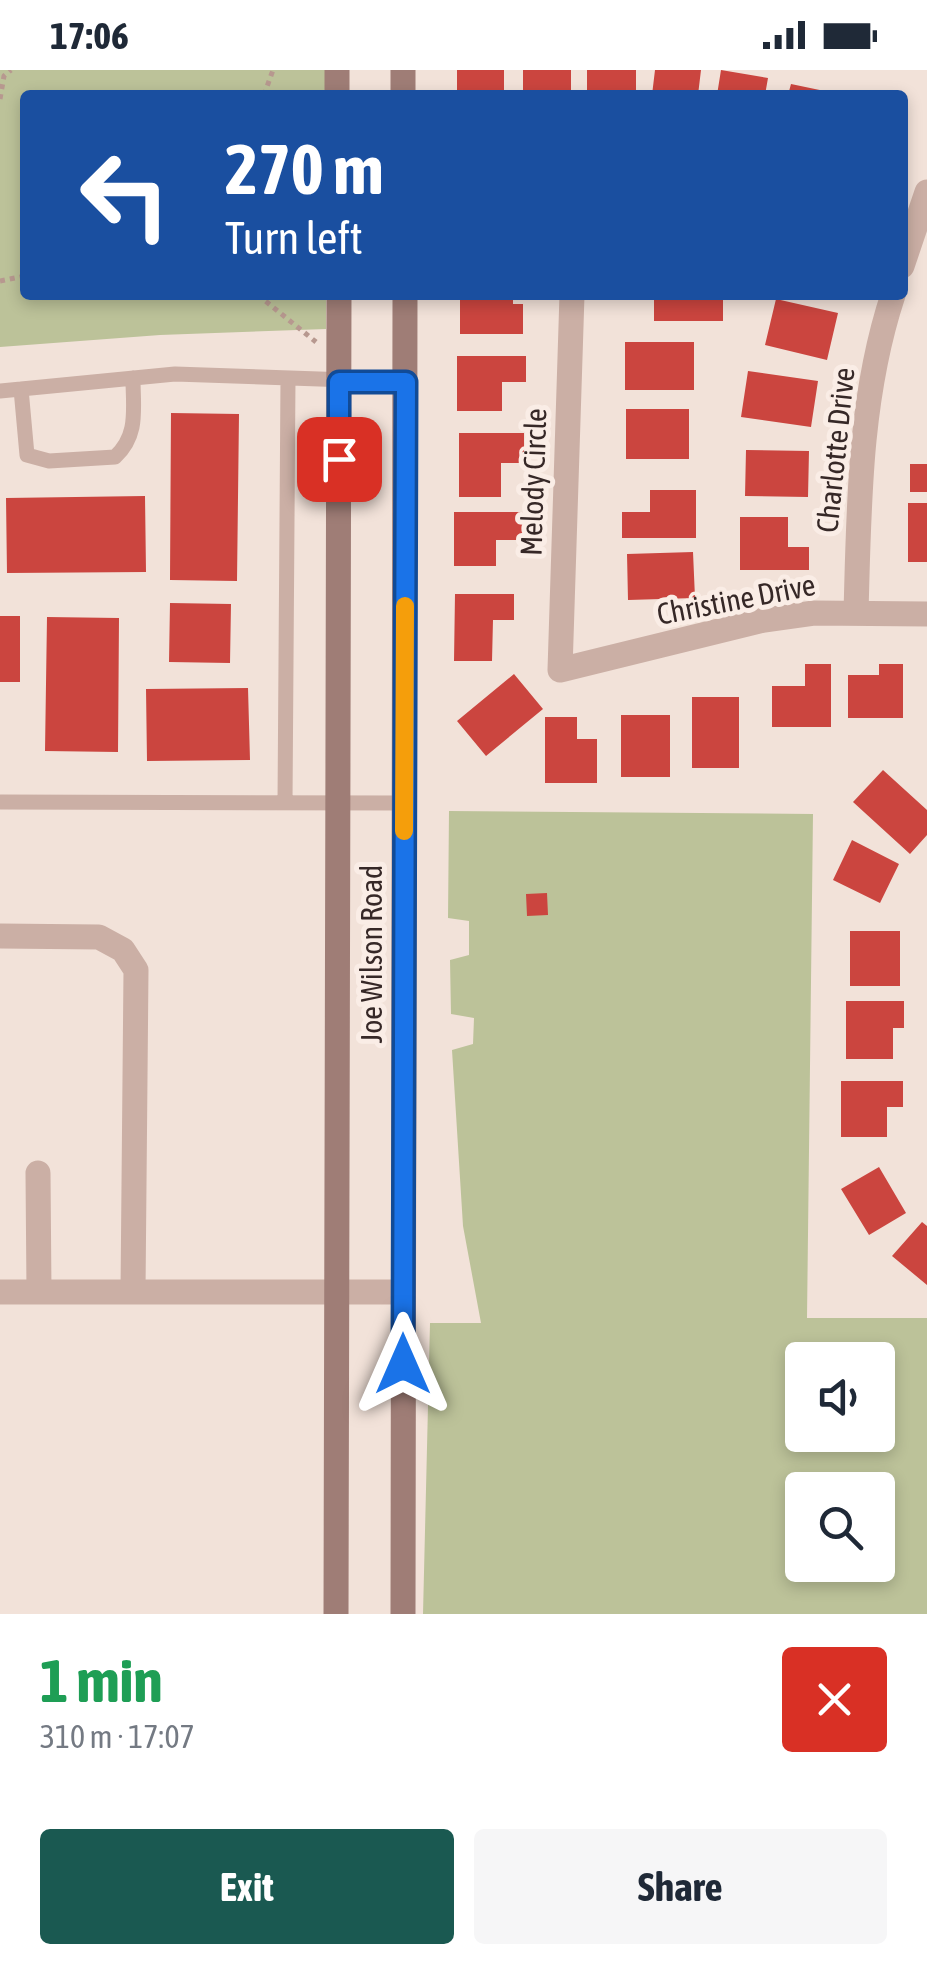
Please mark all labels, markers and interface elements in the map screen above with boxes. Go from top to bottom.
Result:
text: 17:06 [50,14,129,57]
text: 270 m [225,129,384,209]
icon: left [60,130,190,260]
text: Turn left [225,212,363,264]
street label: Charlotte Drive [809,366,861,534]
street label: Melody Circle [513,408,553,556]
pin [297,417,382,502]
icon: arrive [312,432,367,487]
street label: Christine Drive [654,567,818,631]
street label: Joe Wilson Road [354,865,388,1043]
position arrow [351,1312,455,1416]
map controls [785,1342,895,1582]
button: sound [785,1342,895,1452]
button: search [785,1472,895,1582]
text: 1 min [40,1646,163,1715]
button: close [782,1647,887,1752]
text: 310 m · 17:07 [40,1718,195,1755]
button: Exit [40,1829,454,1944]
button: Share [474,1829,887,1944]

